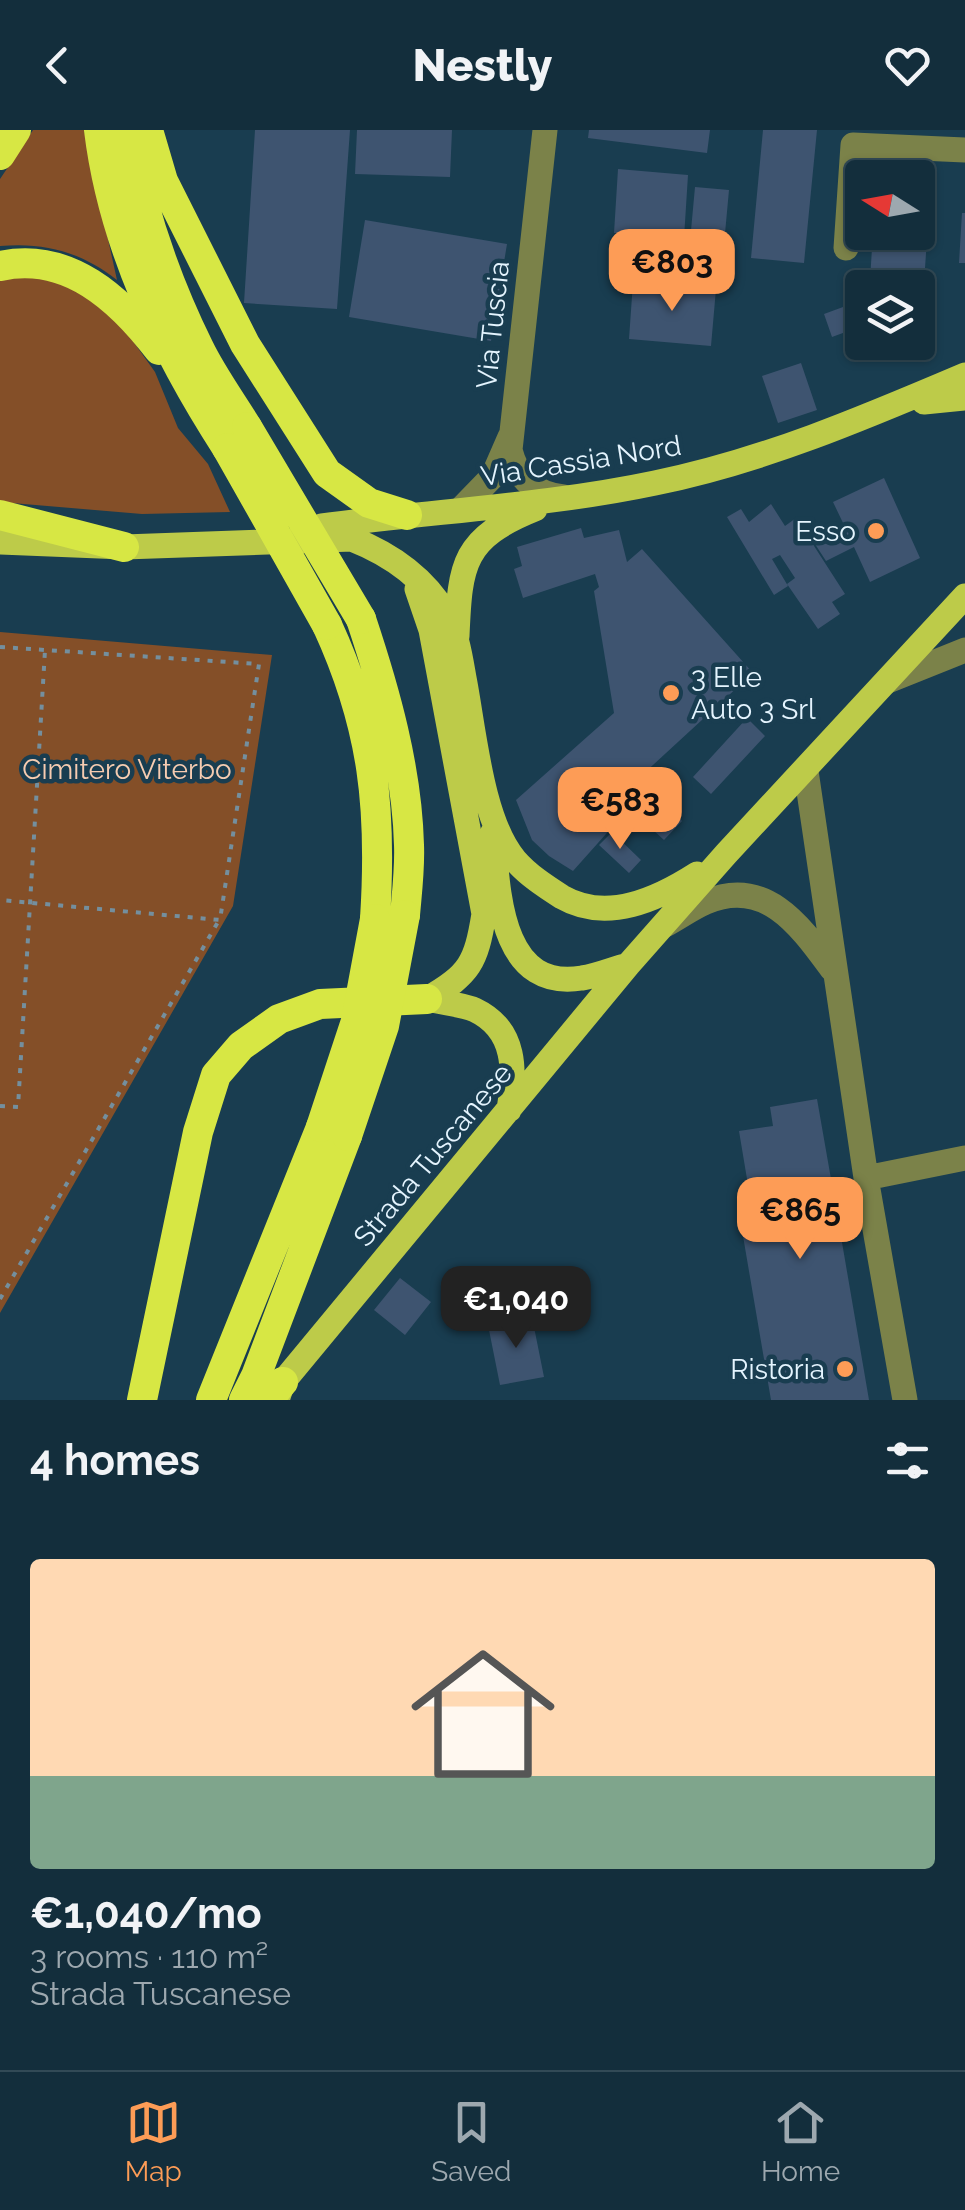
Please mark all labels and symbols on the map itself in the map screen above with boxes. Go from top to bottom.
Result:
north arrow [845,160,935,250]
pin: €803 [613,229,731,314]
street label: Via Tuscia [470,259,516,391]
street label: Via Cassia Nord [478,429,684,493]
place label: Esso [795,515,856,548]
marker: Esso [865,520,887,542]
place label: 3 Elle Auto 3 Srl [691,661,816,726]
marker: 3 Elle Auto 3 Srl [660,682,682,704]
park label: Cimitero Viterbo [22,753,232,786]
pin: €583 [561,767,679,852]
street label: Strada Tuscanese [347,1057,519,1253]
pin: €865 [741,1177,859,1262]
pin: €1,040 [435,1266,597,1351]
place label: Ristoria [730,1353,825,1386]
marker: Ristoria [834,1358,856,1380]

